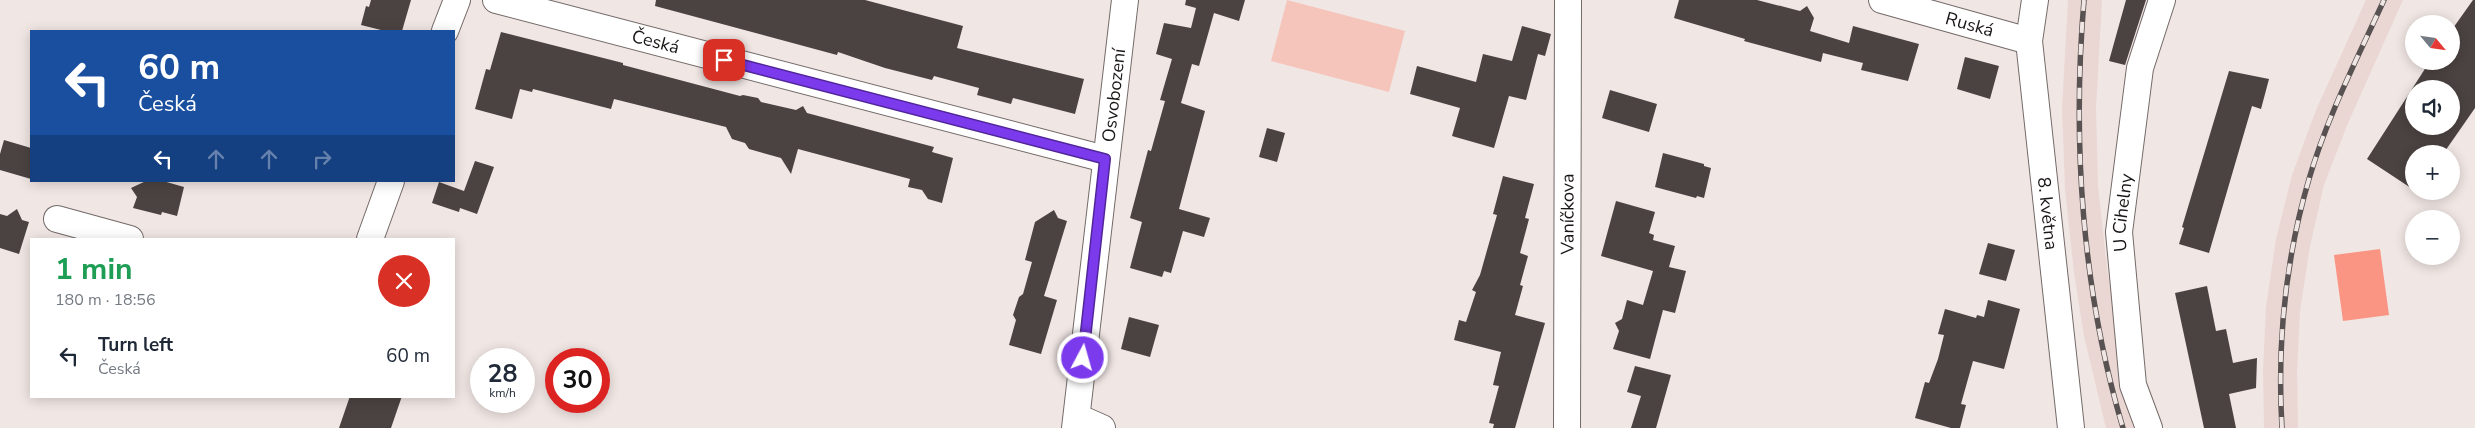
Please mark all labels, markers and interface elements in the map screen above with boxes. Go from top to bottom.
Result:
street label: Ruská [1943,6,1997,43]
north arrow [2405,15,2460,70]
map controls [2405,15,2460,265]
street label: Česká [629,24,682,59]
pin [703,39,745,81]
text: 60 m [138,44,220,91]
icon: arrive [710,46,738,74]
street label: Osvobození [1096,46,1131,143]
icon: left [55,50,120,115]
button: sound [2405,80,2460,135]
text: Česká [138,89,197,119]
icon: left [149,145,177,173]
icon: ahead [202,145,230,173]
icon: ahead [255,145,283,173]
icon: right [308,145,336,173]
button: + [2405,145,2460,200]
street label: U Cihelny [2107,171,2138,253]
street label: Vaníčkova [1555,173,1580,256]
street label: 8. května [2032,176,2064,251]
button: − [2405,210,2460,265]
text: 1 min [55,249,133,290]
button: close [378,255,430,307]
text: 180 m · 18:56 [55,289,156,311]
position arrow [1056,331,1108,383]
text: Turn left [98,332,173,358]
icon: left [55,342,83,370]
text: 60 m [386,343,430,369]
speed limit sign: 30 [545,348,610,413]
text: 28 [487,357,518,391]
text: Česká [98,358,141,380]
text: km/h [489,385,516,401]

